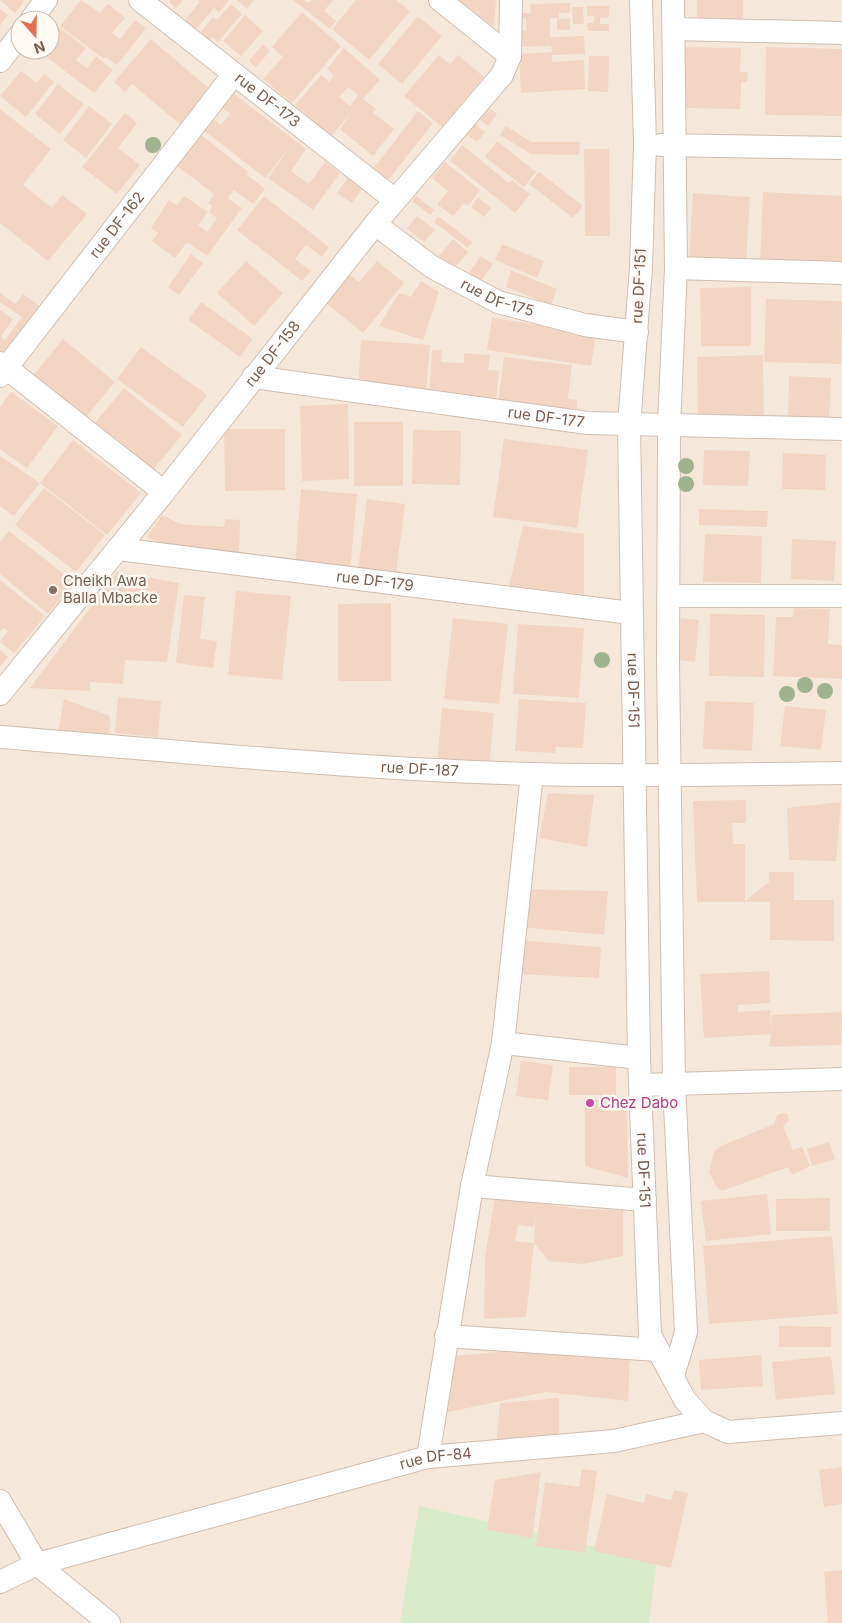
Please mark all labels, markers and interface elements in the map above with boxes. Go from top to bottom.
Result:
north arrow [10,10,60,60]
text: N [32,38,48,57]
street label: rue DF-173 [231,68,304,131]
street label: rue DF-162 [85,188,148,262]
street label: rue DF-151 [627,248,650,324]
street label: rue DF-175 [458,274,536,320]
street label: rue DF-158 [241,317,304,390]
street label: rue DF-177 [507,402,586,431]
street label: rue DF-179 [335,566,415,595]
place label: Cheikh Awa Balla Mbacke [63,571,158,607]
marker: Cheikh Awa Balla Mbacke [47,584,59,596]
street label: rue DF-151 [624,653,644,728]
street label: rue DF-187 [380,757,459,780]
place label: Chez Dabo [600,1093,678,1112]
marker: Chez Dabo [584,1097,596,1109]
street label: rue DF-151 [633,1132,655,1208]
street label: rue DF-84 [397,1443,473,1473]

